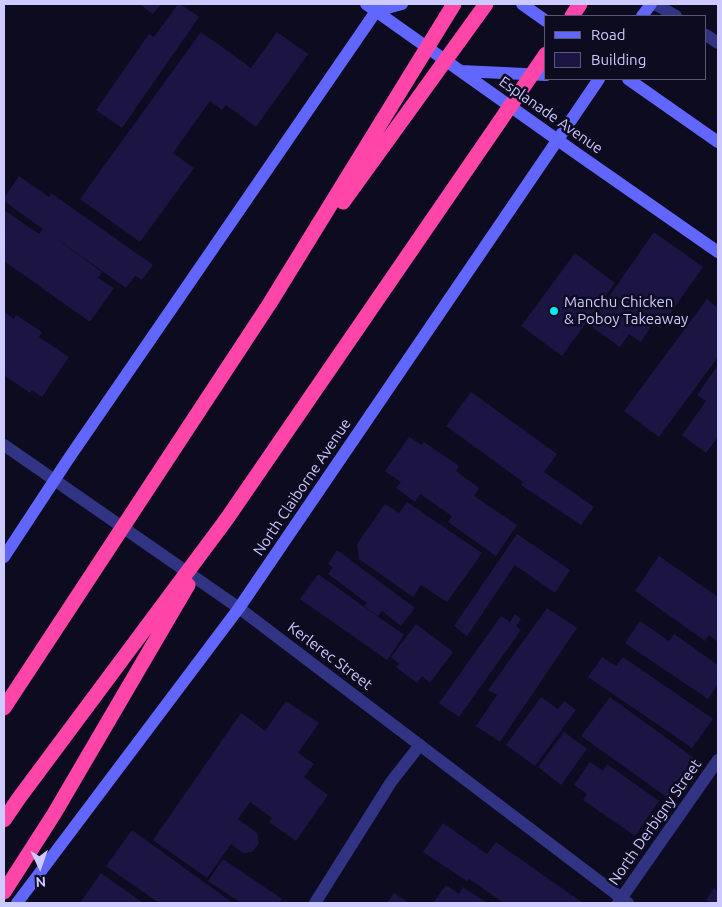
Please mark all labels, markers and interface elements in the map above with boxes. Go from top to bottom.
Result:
legend [544,15,707,80]
text: Road [591,26,626,43]
text: Building [591,51,646,68]
street label: Esplanade Avenue [496,72,606,158]
place label: Manchu Chicken & Poboy Takeaway [564,293,688,328]
marker: Manchu Chicken & Poboy Takeaway [548,305,560,317]
street label: North Claiborne Avenue [249,415,355,559]
street label: Kerlerec Street [284,618,376,694]
street label: North Derbigny Street [605,756,705,888]
north arrow [15,842,65,892]
text: N [35,874,46,890]

